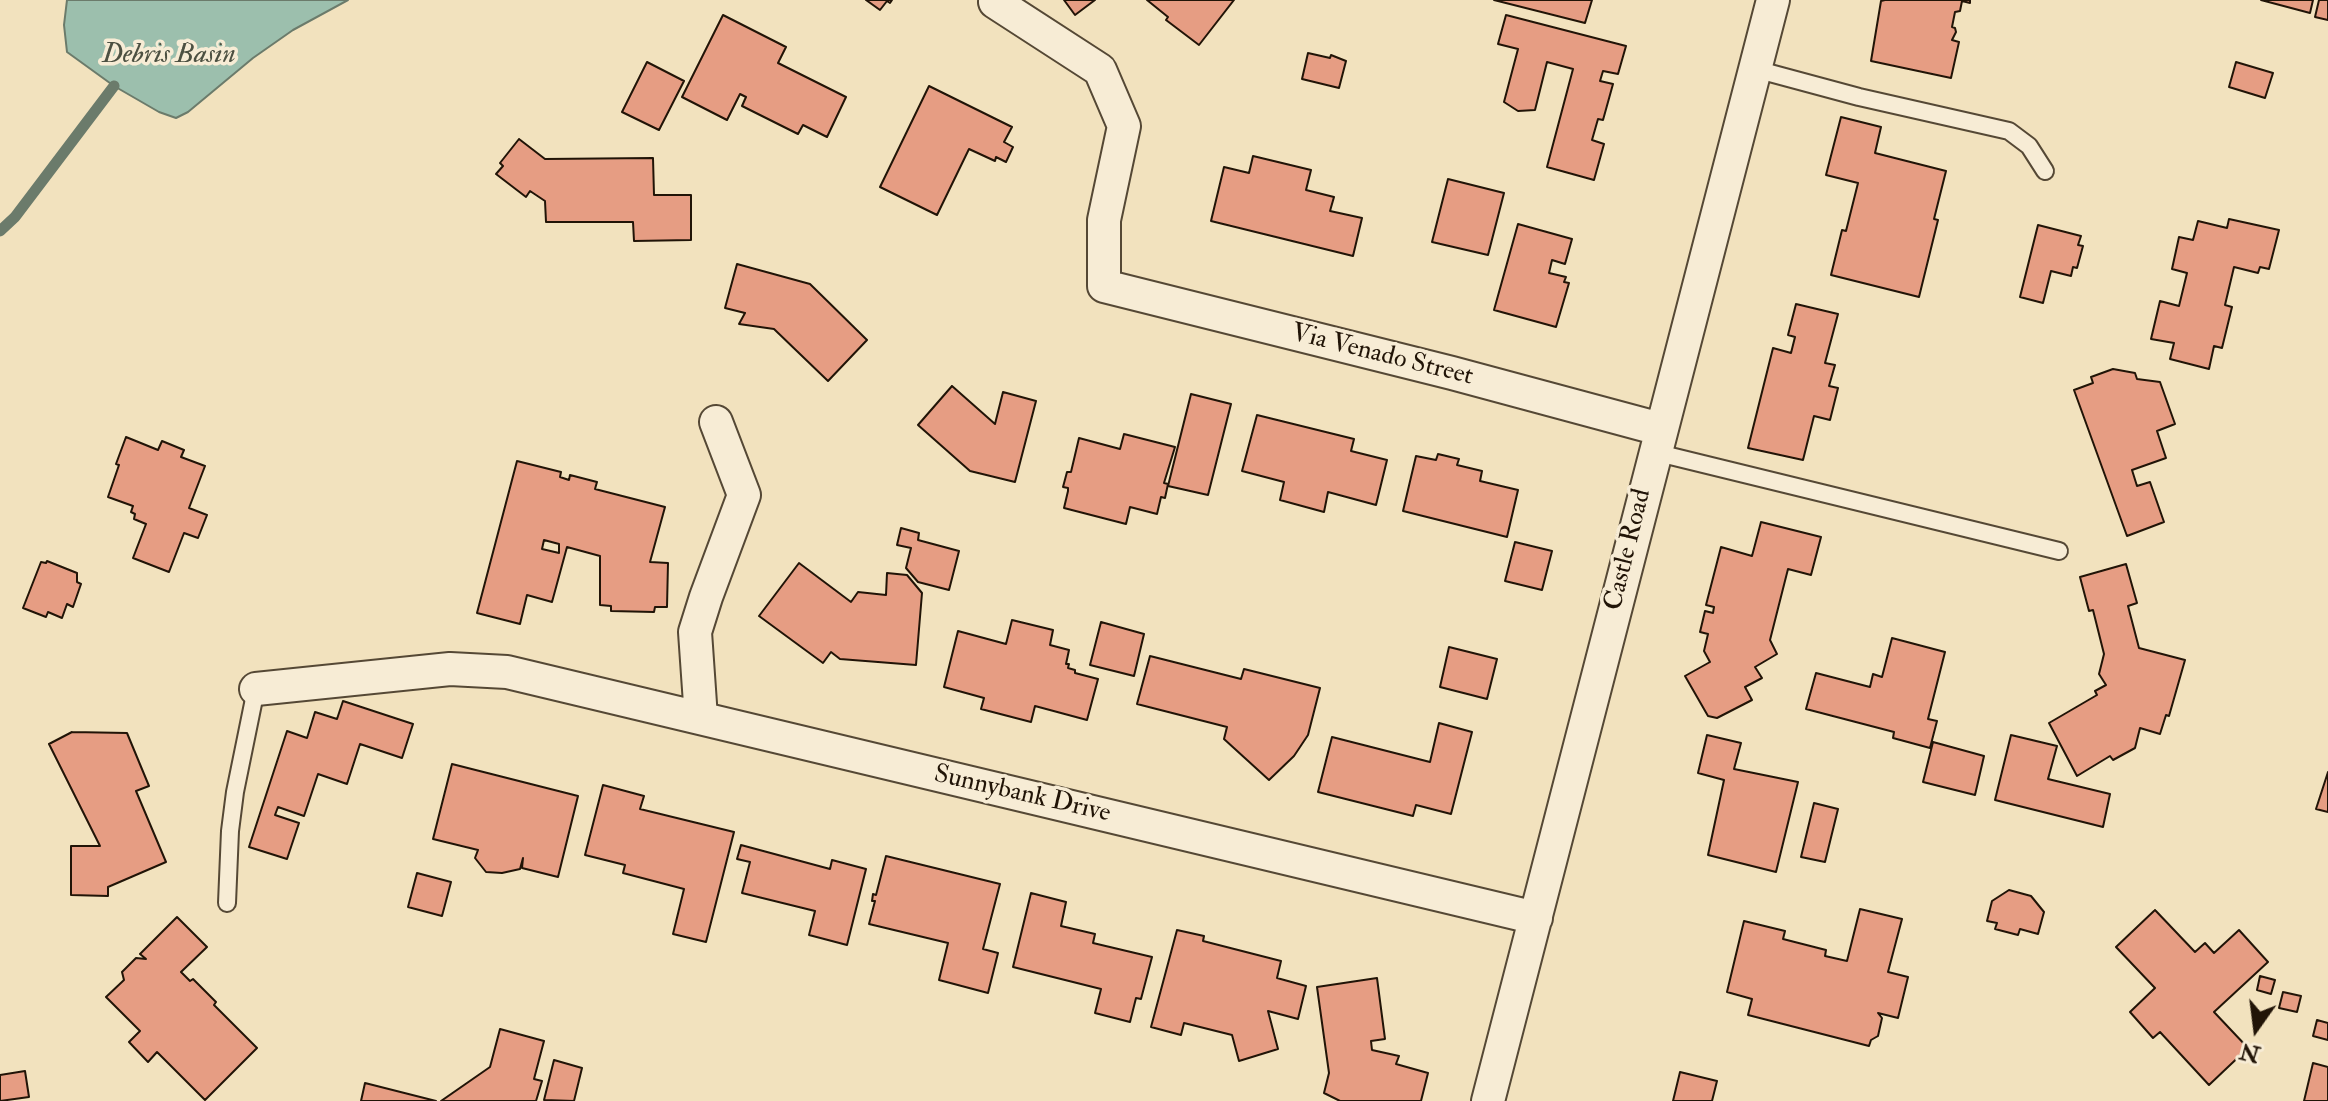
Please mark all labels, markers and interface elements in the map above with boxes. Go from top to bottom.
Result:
water label: Debris Basin [102,39,236,73]
street label: Via Venado Street [1288,318,1476,394]
street label: Castle Road [1599,486,1659,614]
street label: Sunnybank Drive [931,760,1113,830]
north arrow [2216,989,2296,1069]
text: N [2237,1036,2263,1068]

